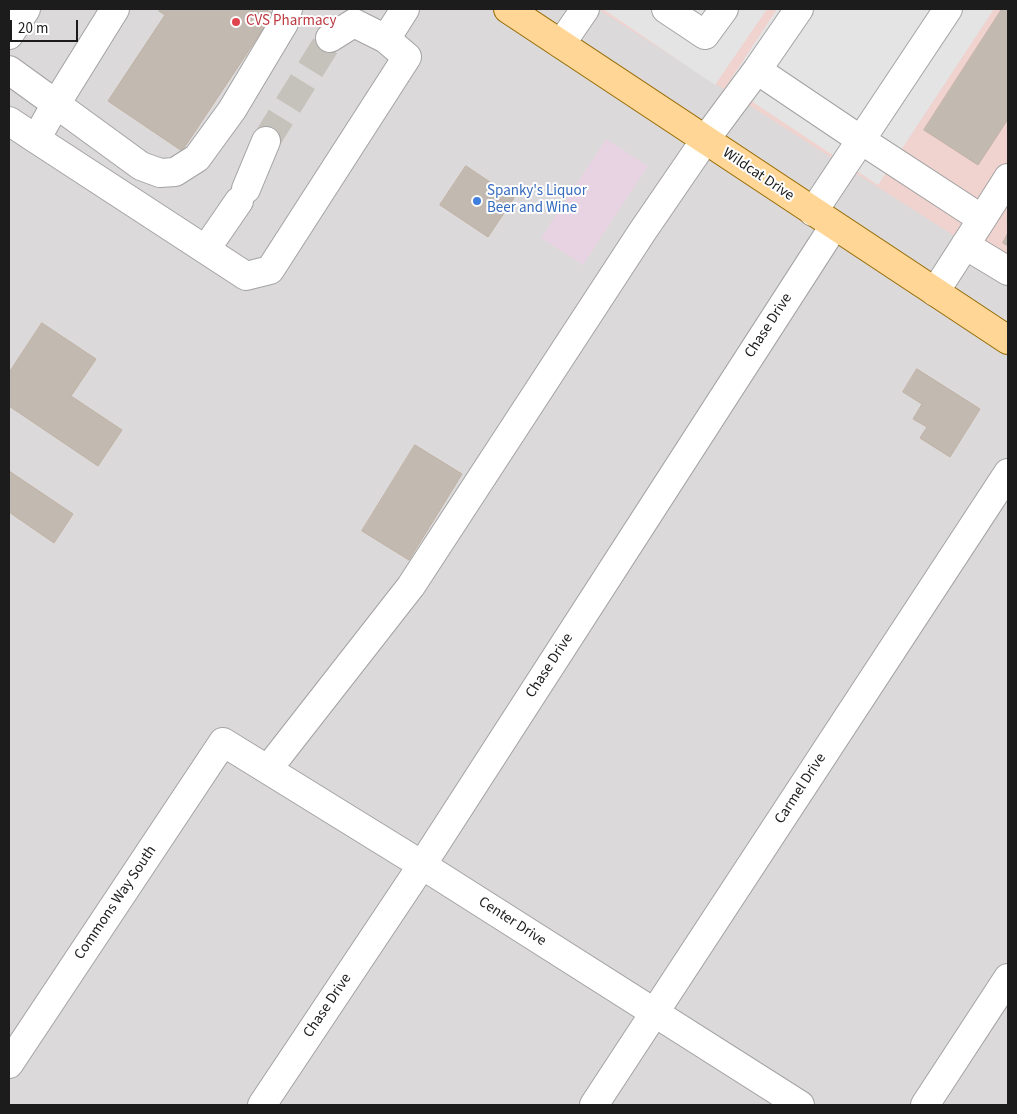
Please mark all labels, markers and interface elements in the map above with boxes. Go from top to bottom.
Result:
scale bar [12,10,80,42]
place label: CVS Pharmacy [246,13,336,31]
marker: CVS Pharmacy [230,16,242,28]
text: 20 m [18,18,48,39]
street label: Wildcat Drive [719,145,797,205]
place label: Spanky's Liquor Beer and Wine [487,183,587,218]
marker: Spanky's Liquor Beer and Wine [471,195,483,207]
street label: Chase Drive [741,290,797,362]
street label: Chase Drive [522,630,578,702]
street label: Carmel Drive [772,750,830,828]
street label: Commons Way South [71,842,161,964]
street label: Center Drive [475,893,549,951]
street label: Chase Drive [300,970,356,1042]

